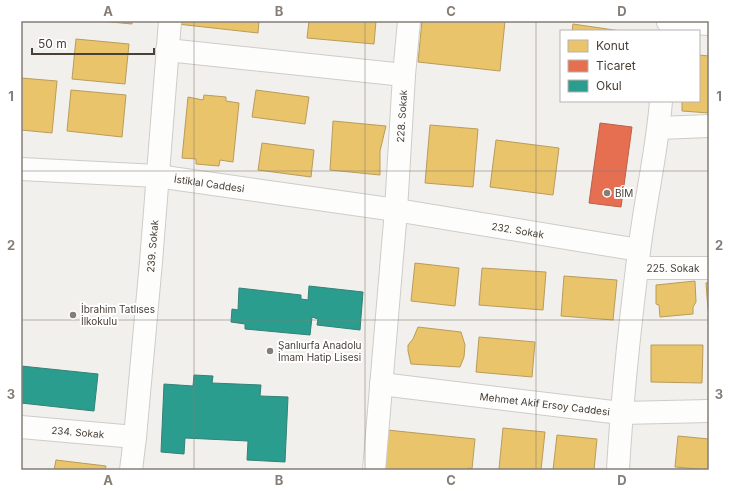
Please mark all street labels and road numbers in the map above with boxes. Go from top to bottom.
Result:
street label: 228. Sokak [394,89,409,143]
street label: İstiklal Caddesi [173,171,245,194]
street label: 239. Sokak [144,219,160,273]
street label: 232. Sokak [491,220,545,240]
street label: 225. Sokak [647,262,700,274]
street label: Mehmet Akif Ersoy Caddesi [479,390,611,418]
street label: 234. Sokak [51,424,105,440]

